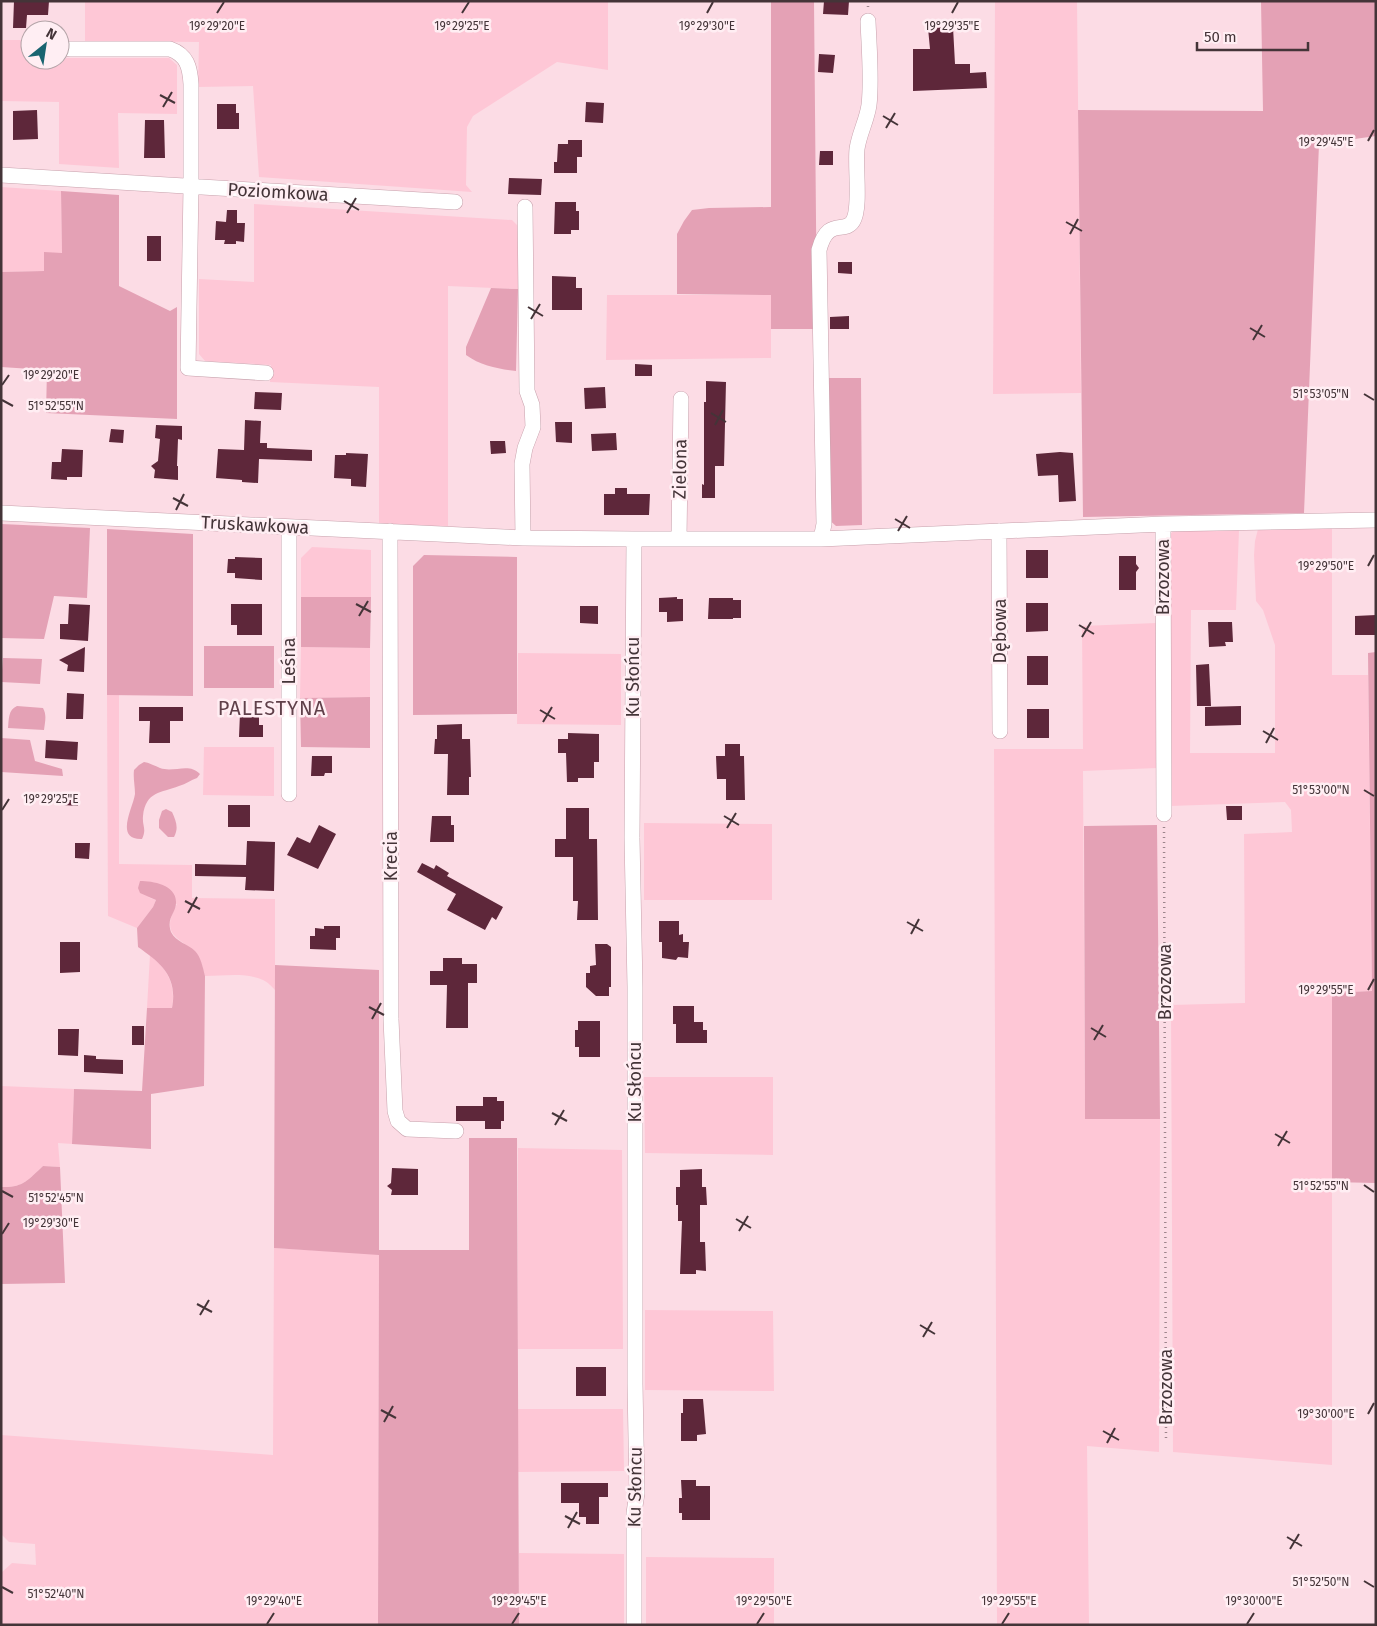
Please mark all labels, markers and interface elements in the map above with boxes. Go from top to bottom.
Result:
text: 19°29'20"E [189,19,245,33]
text: 19°29'25"E [434,19,490,33]
text: 19°29'30"E [679,19,735,33]
text: 19°29'35"E [924,19,980,33]
north arrow [20,20,70,70]
scale bar [1197,20,1308,52]
text: N [43,24,60,44]
text: 50 m [1204,28,1237,46]
text: 19°29'45"E [1298,135,1354,149]
street label: Poziomkowa [227,178,329,206]
text: 19°29'20"E [23,368,79,382]
text: 51°53'05"N [1293,387,1349,401]
text: 51°52'55"N [28,399,84,413]
street label: Zielona [668,439,692,499]
street label: Truskawkowa [200,511,310,539]
street label: Brzozowa [1152,539,1174,615]
text: 19°29'50"E [1298,559,1354,573]
street label: Dębowa [989,598,1011,664]
street label: Leśna [278,637,300,685]
street label: Ku Słońcu [622,637,644,717]
district label: PALESTYNA [218,696,326,720]
text: 51°53'00"N [1292,783,1350,797]
text: 19°29'25"E [23,792,79,806]
street label: Krecia [380,831,402,881]
street label: Brzozowa [1154,944,1176,1020]
text: 19°29'55"E [1298,983,1354,997]
street label: Ku Słońcu [624,1042,646,1122]
text: 51°52'55"N [1293,1179,1349,1193]
text: 51°52'45"N [28,1191,84,1205]
text: 19°29'30"E [23,1216,79,1230]
street label: Brzozowa [1155,1349,1177,1425]
text: 19°30'00"E [1297,1407,1355,1421]
street label: Ku Słońcu [623,1446,647,1528]
text: 51°52'50"N [1293,1575,1349,1589]
text: 51°52'40"N [28,1587,84,1601]
text: 19°29'40"E [246,1594,302,1608]
text: 19°29'45"E [491,1594,547,1608]
text: 19°29'50"E [736,1594,792,1608]
text: 19°29'55"E [981,1594,1037,1608]
text: 19°30'00"E [1225,1594,1283,1608]

